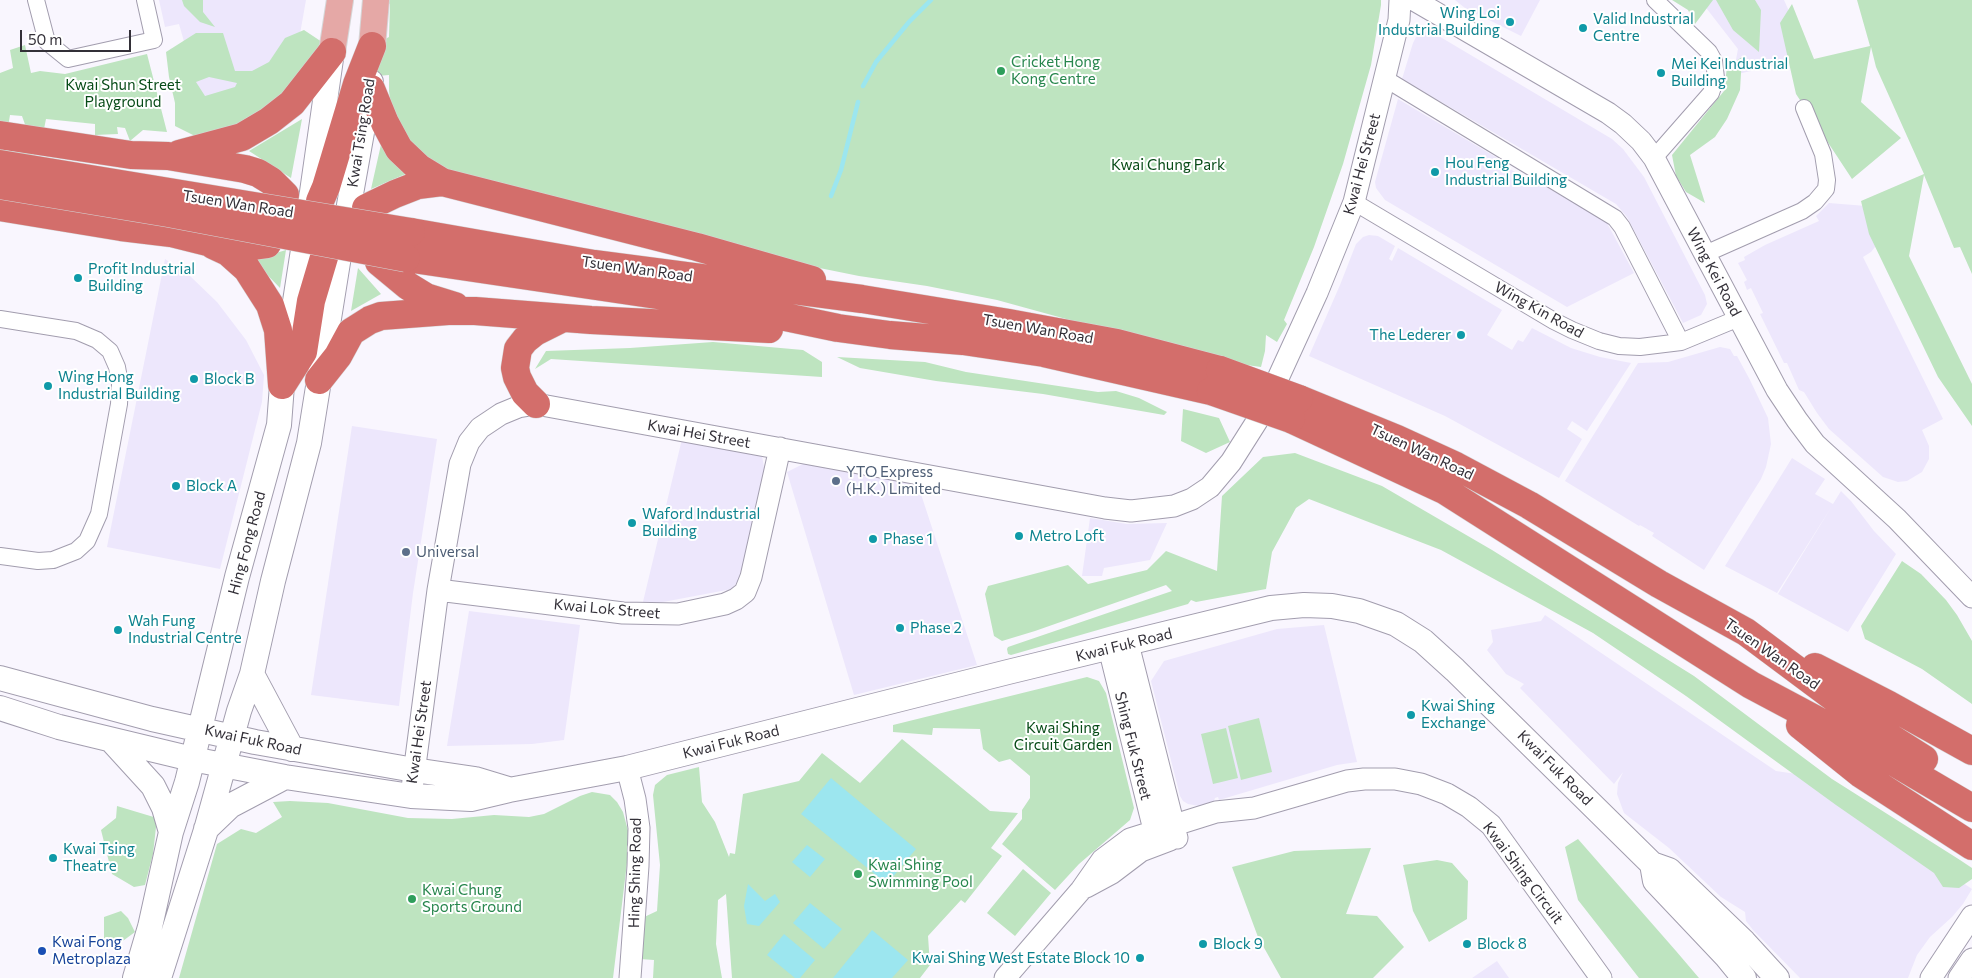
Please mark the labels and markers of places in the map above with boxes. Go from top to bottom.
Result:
place label: Wing Loi Industrial Building [1378,4,1500,39]
place label: Valid Industrial Centre [1593,10,1694,45]
marker: Wing Loi Industrial Building [1504,16,1516,28]
marker: Valid Industrial Centre [1577,22,1589,34]
place label: Cricket Hong Kong Centre [1011,53,1100,88]
place label: Mei Kei Industrial Building [1671,55,1788,90]
marker: Cricket Hong Kong Centre [995,65,1007,77]
marker: Mei Kei Industrial Building [1655,67,1667,79]
place label: Hou Feng Industrial Building [1445,154,1567,189]
marker: Hou Feng Industrial Building [1429,166,1441,178]
place label: Profit Industrial Building [88,260,195,295]
marker: Profit Industrial Building [72,272,84,284]
place label: The Lederer [1369,326,1451,344]
marker: The Lederer [1455,329,1467,341]
place label: Wing Hong Industrial Building [58,368,180,403]
place label: Block B [204,370,255,388]
marker: Block B [188,373,200,385]
marker: Wing Hong Industrial Building [42,380,54,392]
place label: YTO Express (H.K.) Limited [846,463,941,498]
marker: YTO Express (H.K.) Limited [830,475,842,487]
place label: Block A [186,477,237,495]
marker: Block A [170,480,182,492]
place label: Waford Industrial Building [642,505,760,540]
marker: Waford Industrial Building [626,517,638,529]
place label: Metro Loft [1029,527,1104,545]
place label: Phase 1 [883,530,933,548]
marker: Metro Loft [1013,530,1025,542]
marker: Phase 1 [867,533,879,545]
place label: Universal [416,543,479,561]
marker: Universal [400,546,412,558]
place label: Wah Fung Industrial Centre [128,612,242,647]
place label: Phase 2 [910,619,962,637]
marker: Phase 2 [894,622,906,634]
marker: Wah Fung Industrial Centre [112,624,124,636]
place label: Kwai Shing Exchange [1421,697,1495,732]
marker: Kwai Shing Exchange [1405,709,1417,721]
place label: Kwai Tsing Theatre [63,840,135,875]
marker: Kwai Tsing Theatre [47,852,59,864]
place label: Kwai Shing Swimming Pool [868,856,973,891]
marker: Kwai Shing Swimming Pool [852,868,864,880]
place label: Kwai Chung Sports Ground [422,881,522,916]
marker: Kwai Chung Sports Ground [406,893,418,905]
place label: Kwai Fong Metroplaza [52,933,131,968]
place label: Block 9 [1213,935,1263,953]
place label: Block 8 [1477,935,1527,953]
marker: Block 9 [1197,938,1209,950]
marker: Block 8 [1461,938,1473,950]
marker: Kwai Fong Metroplaza [36,945,48,957]
place label: Kwai Shing West Estate Block 10 [912,949,1130,967]
marker: Kwai Shing West Estate Block 10 [1134,952,1146,964]

